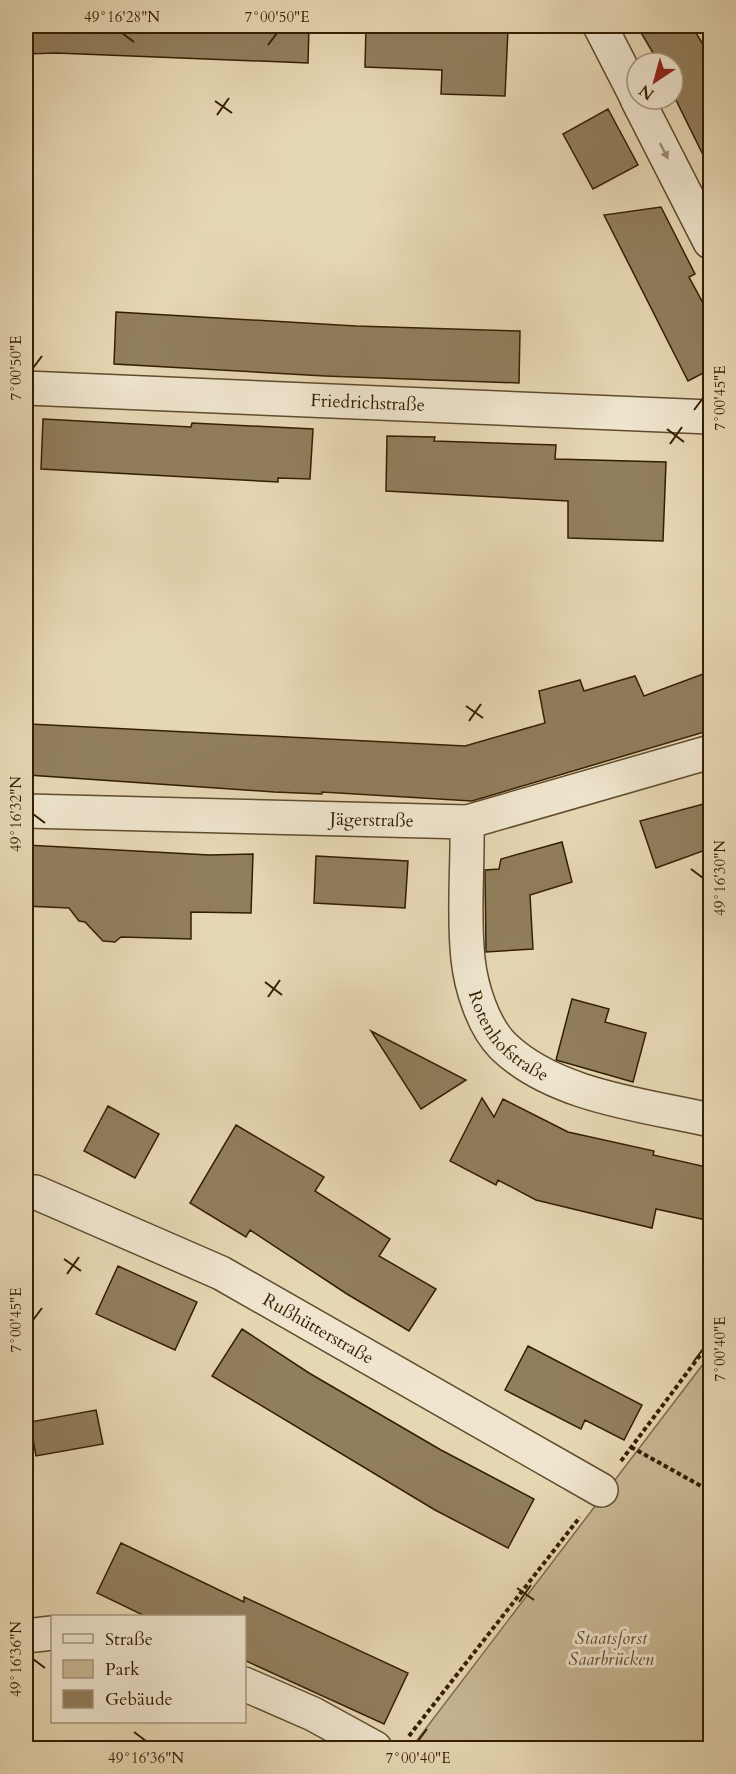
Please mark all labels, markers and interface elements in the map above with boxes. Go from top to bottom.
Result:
text: 49°16'28"N [84,7,160,27]
text: 7°00'50"E [245,7,309,27]
north arrow [625,51,685,111]
text: N [635,79,659,105]
one-way arrow [659,143,669,160]
text: 7°00'50"E [6,336,26,400]
text: 7°00'45"E [710,366,730,430]
street label: Friedrichstraße [310,388,425,417]
text: 49°16'32"N [6,776,26,852]
street label: Jägerstraße [327,806,414,833]
text: 49°16'30"N [710,840,730,916]
street label: Rotenhofstraße [462,987,553,1088]
street label: Rußhütterstraße [258,1287,378,1370]
text: 7°00'45"E [6,1288,26,1352]
text: 7°00'40"E [710,1317,730,1381]
legend [51,1615,246,1723]
text: 49°16'36"N [6,1621,26,1697]
park label: Staatsforst Saarbrücken [568,1626,654,1672]
text: Straße [105,1627,153,1652]
text: Park [105,1657,140,1682]
text: Gebäude [105,1687,173,1712]
text: 49°16'36"N [108,1748,184,1768]
text: 7°00'40"E [386,1748,450,1768]

